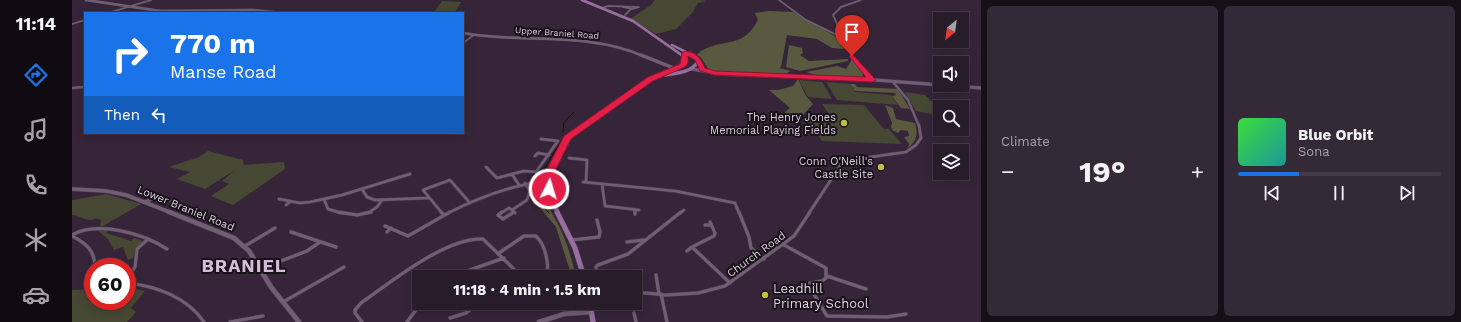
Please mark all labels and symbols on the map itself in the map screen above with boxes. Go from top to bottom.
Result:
north arrow [933,12,969,48]
pin [835,15,869,56]
street label: Upper Braniel Road [515,25,599,41]
place label: The Henry Jones Memorial Playing Fields [710,111,836,137]
marker: The Henry Jones Memorial Playing Fields [839,118,849,128]
place label: Conn O'Neill's Castle Site [799,155,873,181]
marker: Conn O'Neill's Castle Site [876,162,886,172]
position arrow [528,168,570,210]
street label: Lower Braniel Road [135,183,236,234]
street label: Church Road [725,229,788,280]
district label: BRANIEL [201,255,287,276]
speed limit sign: 60 [84,258,136,310]
place label: Leadhill Primary School [773,281,869,311]
marker: Leadhill Primary School [760,290,770,300]

